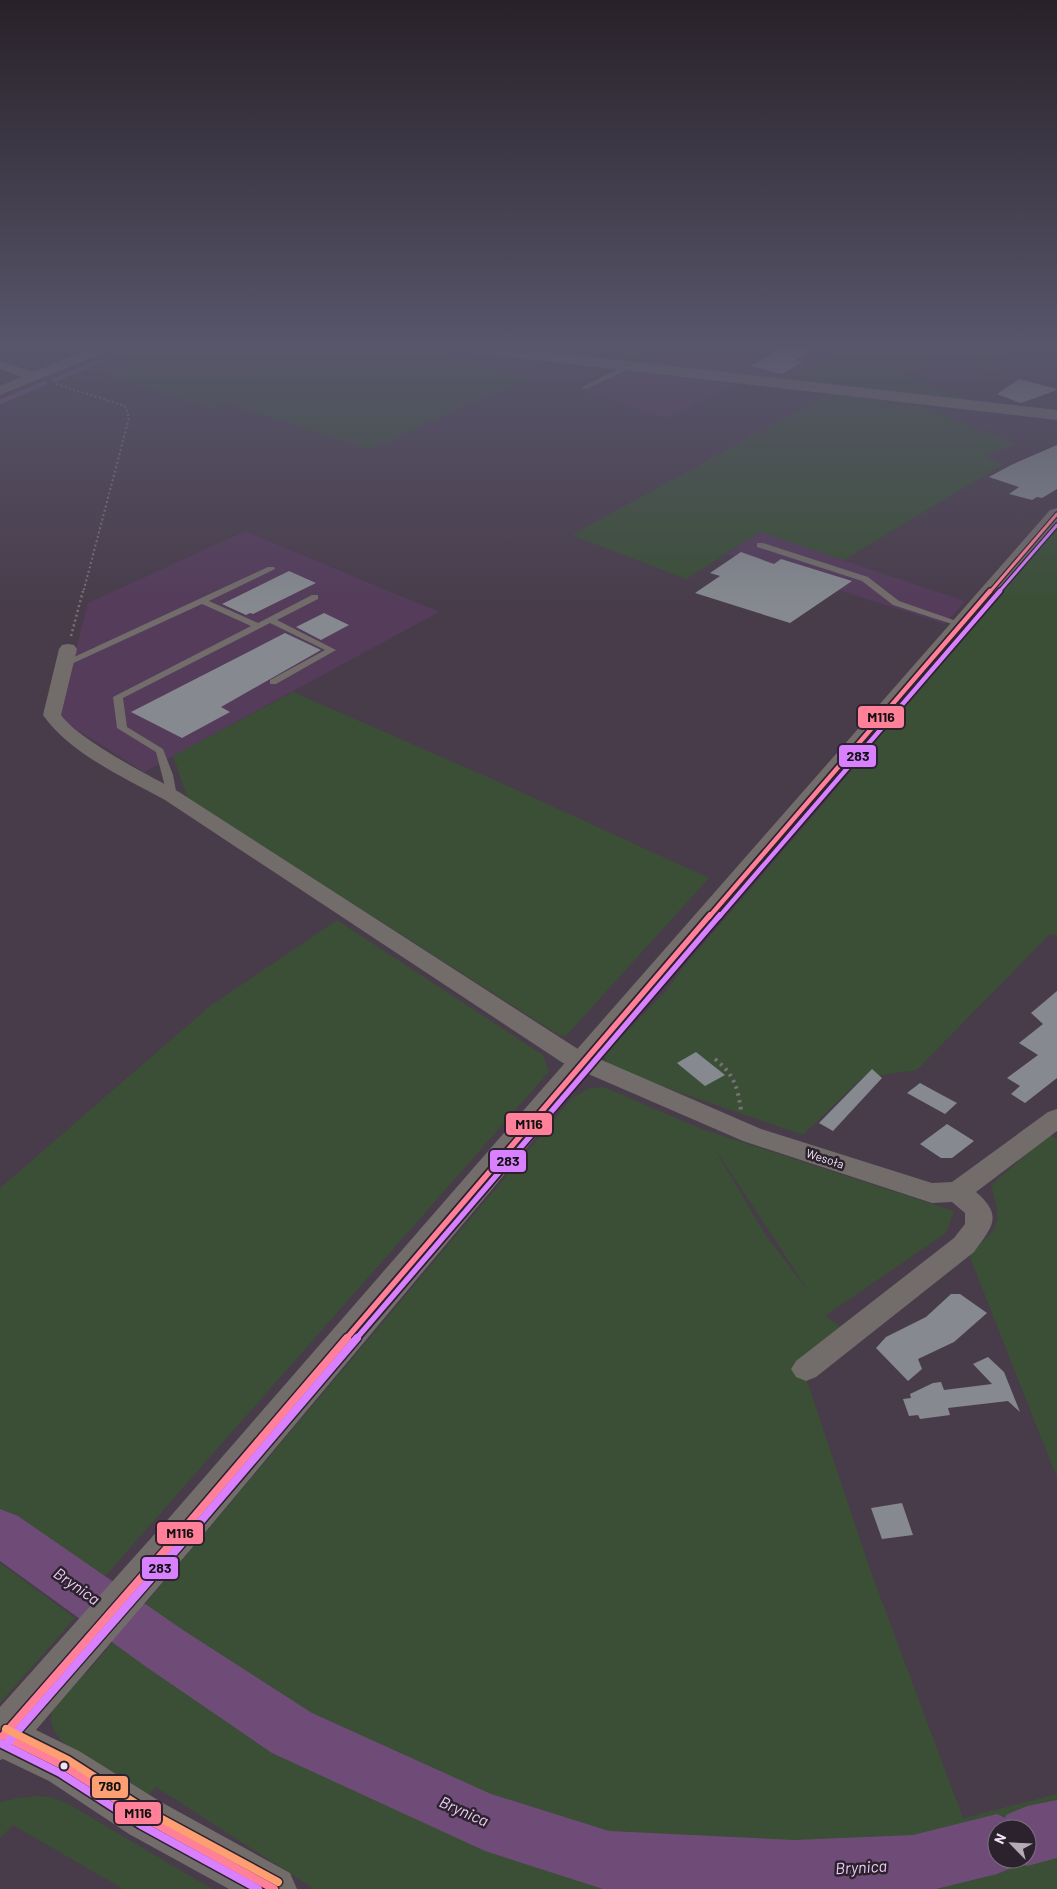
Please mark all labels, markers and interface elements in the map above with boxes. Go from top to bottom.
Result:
line badge: M116 [857,705,905,729]
text: M116 [867,708,895,725]
line badge: 283 [838,744,877,768]
text: 283 [847,747,869,764]
line badge: M116 [505,1112,553,1136]
text: M116 [515,1115,543,1132]
street label: Wesoła [805,1145,846,1171]
line badge: 283 [489,1149,527,1173]
text: 283 [497,1152,519,1169]
line badge: M116 [156,1521,204,1545]
text: M116 [166,1524,194,1541]
line badge: 283 [141,1556,179,1580]
text: 283 [149,1559,171,1576]
water label: Brynica [51,1563,104,1608]
unlabelled marker [59,1761,69,1771]
line badge: 780 [91,1775,129,1799]
text: 780 [99,1777,121,1794]
water label: Brynica [437,1791,492,1830]
line badge: M116 [114,1801,162,1825]
text: M116 [124,1804,152,1821]
north arrow [987,1819,1037,1869]
text: N [990,1831,1009,1846]
water label: Brynica [835,1856,887,1877]

